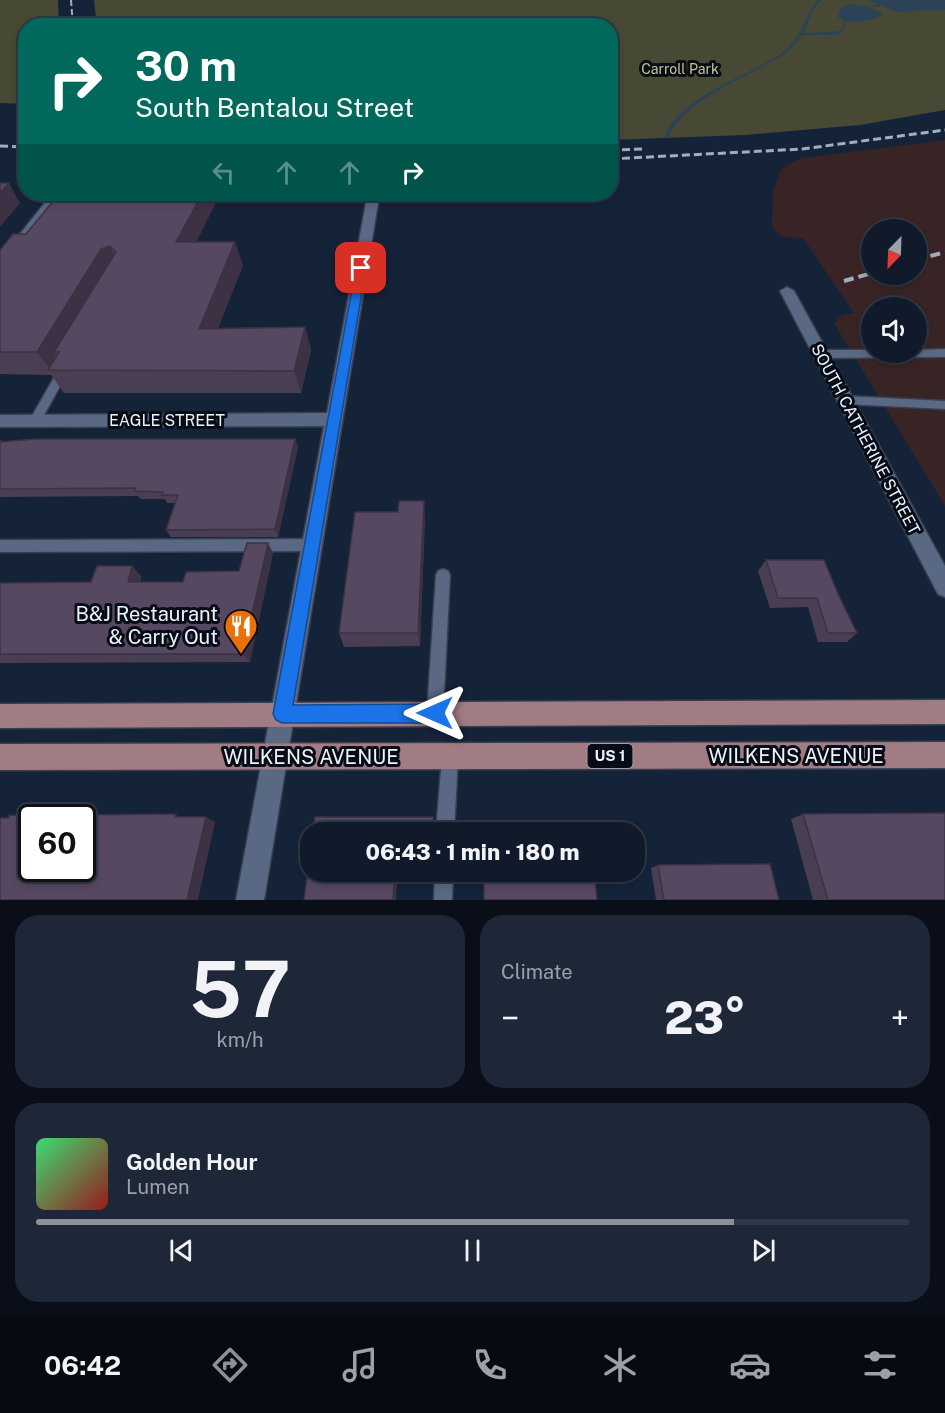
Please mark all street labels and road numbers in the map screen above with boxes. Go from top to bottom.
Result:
street label: SOUTH CATHERINE STREET [807,341,924,538]
street label: EAGLE STREET [109,411,225,430]
road number: US 1 [588,744,632,768]
street label: WILKENS AVENUE [708,744,884,768]
street label: WILKENS AVENUE [223,745,399,769]

